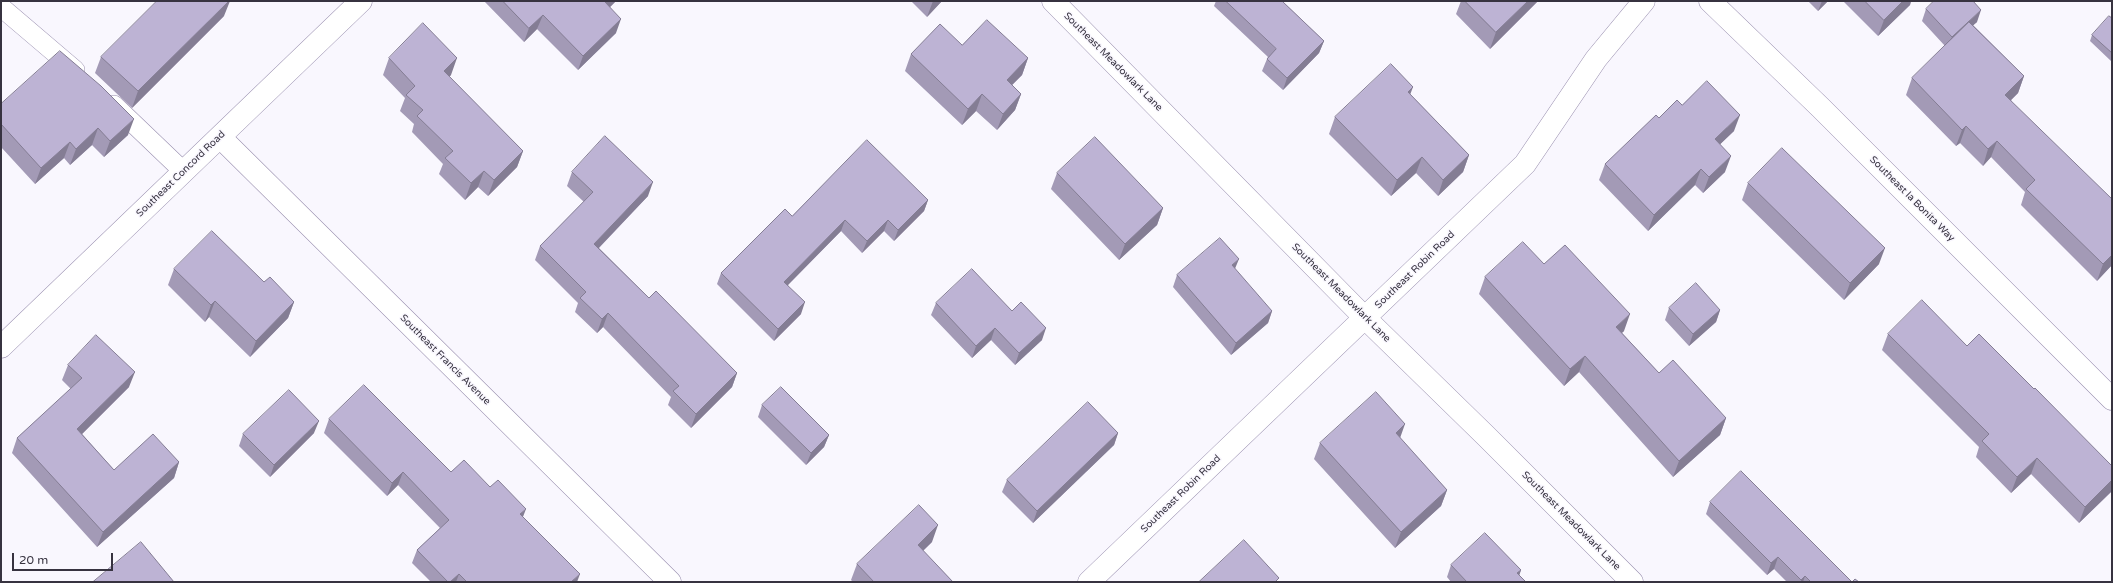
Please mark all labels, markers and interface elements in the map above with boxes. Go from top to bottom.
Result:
street label: Southeast Meadowlark Lane [1061,10,1165,114]
street label: Southeast Concord Road [134,128,228,220]
street label: Southeast la Bonita Way [1867,154,1957,244]
street label: Southeast Robin Road [1373,229,1457,311]
street label: Southeast Meadowlark Lane [1289,241,1393,345]
street label: Southeast Francis Avenue [397,312,493,408]
street label: Southeast Robin Road [1139,453,1223,535]
street label: Southeast Meadowlark Lane [1519,469,1623,573]
scale bar [14,545,115,571]
text: 20 m [19,553,48,567]

